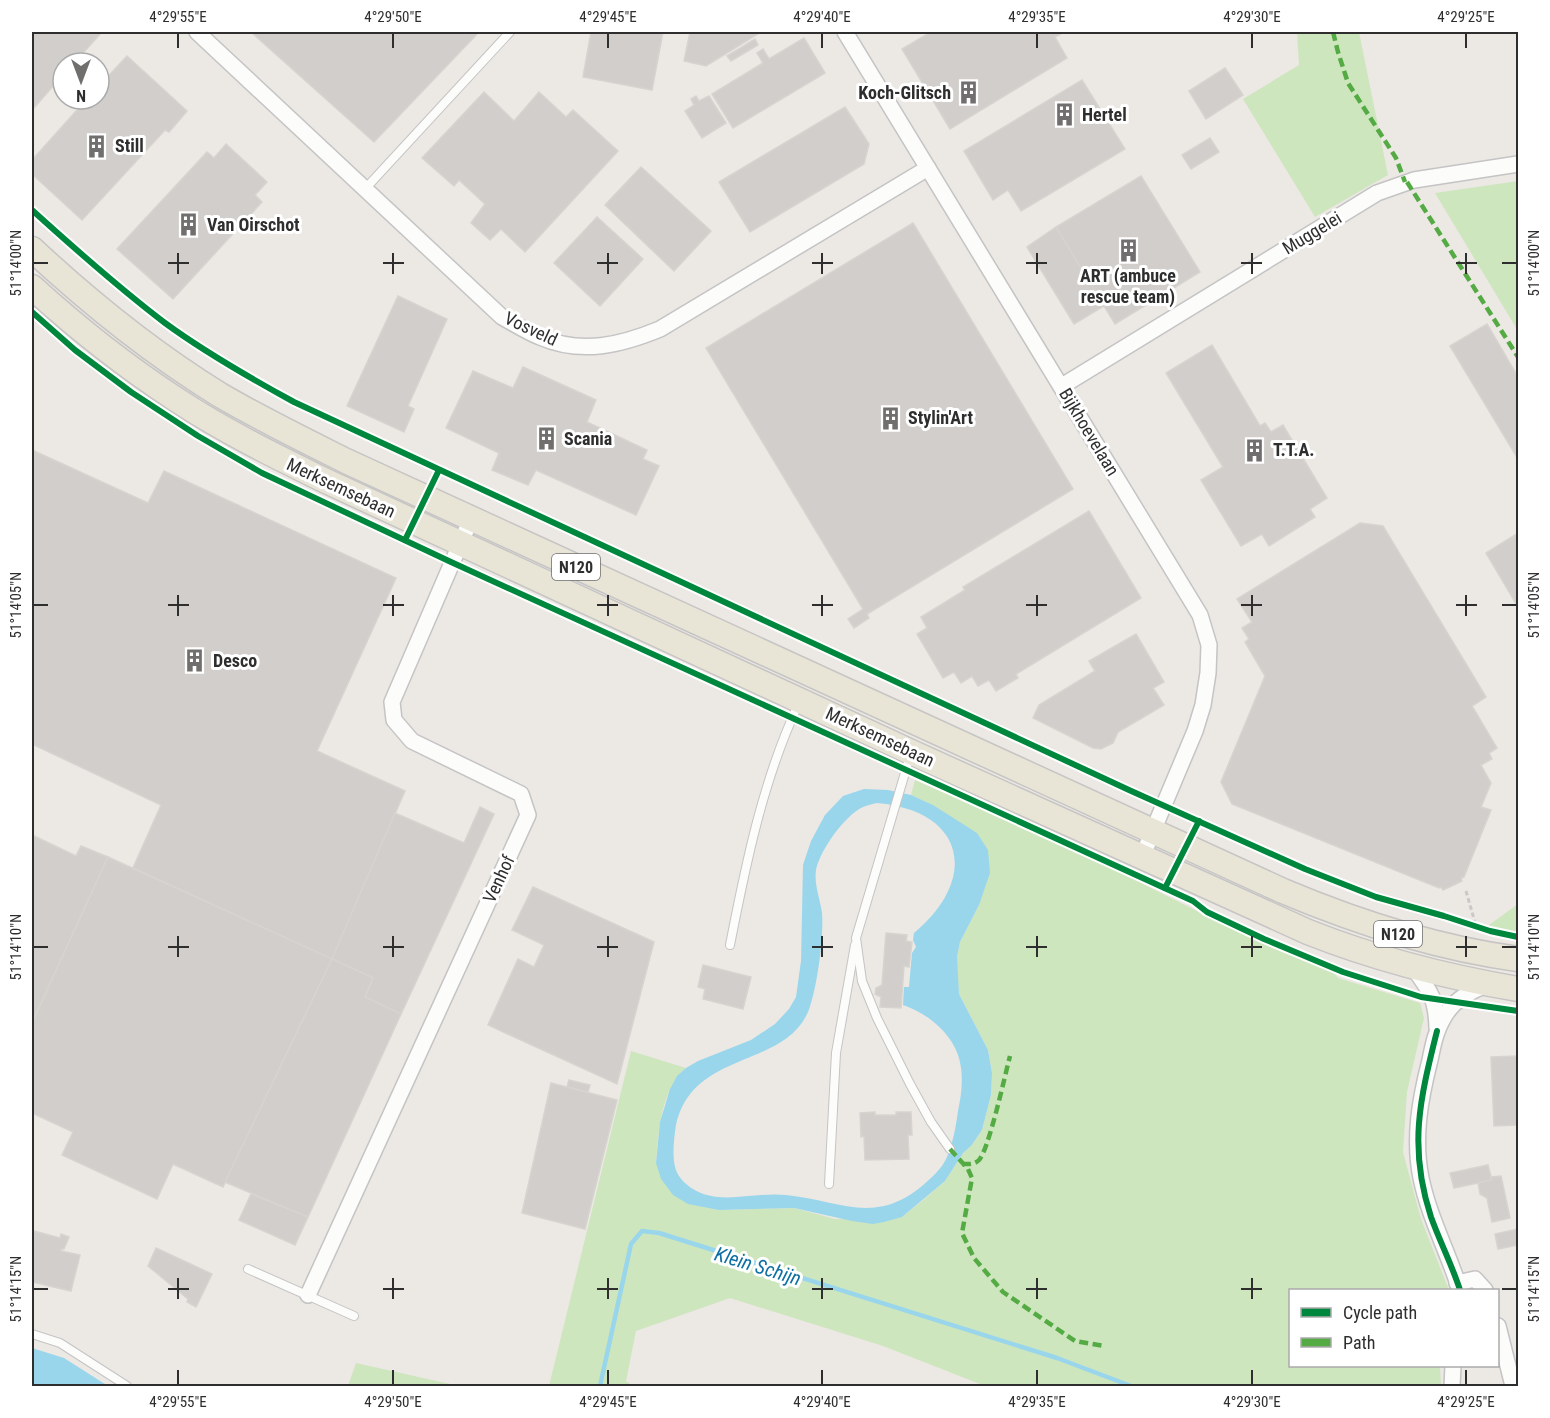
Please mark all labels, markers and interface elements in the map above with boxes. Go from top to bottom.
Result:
text: 4°29'55"E [149,8,207,26]
text: 4°29'50"E [364,8,422,26]
text: 4°29'45"E [579,8,637,26]
text: 4°29'40"E [793,8,851,26]
text: 4°29'35"E [1008,8,1066,26]
text: 4°29'30"E [1223,8,1281,26]
text: 4°29'25"E [1437,8,1495,26]
north arrow [51,51,111,111]
building icon: Koch-Glitsch [956,80,982,106]
place label: Koch-Glitsch [858,82,951,103]
text: N [76,86,86,105]
building icon: Hertel [1051,102,1077,128]
place label: Hertel [1082,104,1127,125]
building icon: Still [84,133,110,159]
place label: Still [115,135,144,156]
street label: Muggelei [1278,207,1345,258]
building icon: Van Oirschot [176,212,202,238]
place label: Van Oirschot [207,214,300,235]
text: 51°14'00"N [7,230,25,296]
text: 51°14'00"N [1525,230,1543,296]
building icon: ART (ambuce rescue team) [1115,237,1141,263]
place label: ART (ambuce rescue team) [1080,265,1176,308]
street label: Vosveld [501,307,561,350]
street label: Bijkhoevelaan [1055,384,1124,479]
building icon: Stylin'Art [877,405,903,431]
place label: Stylin'Art [908,407,973,428]
building icon: Scania [533,426,559,452]
place label: Scania [564,428,612,449]
building icon: T.T.A. [1242,437,1268,463]
place label: T.T.A. [1273,439,1314,460]
street label: Merksemsebaan [284,453,399,522]
road number: N120 [552,554,600,580]
text: 51°14'05"N [7,572,25,638]
text: 51°14'05"N [1525,572,1543,638]
building icon: Desco [182,648,208,674]
place label: Desco [213,650,257,671]
street label: Merksemsebaan [823,702,938,771]
street label: Venhof [478,851,519,906]
text: 51°14'10"N [7,914,25,980]
text: 51°14'10"N [1525,914,1543,980]
road number: N120 [1374,921,1422,947]
water label: Klein Schijn [712,1241,804,1291]
text: 51°14'15"N [7,1256,25,1322]
text: 51°14'15"N [1525,1256,1543,1322]
legend [1289,1289,1499,1367]
text: Cycle path [1343,1302,1417,1323]
text: Path [1343,1332,1376,1353]
text: 4°29'55"E [149,1393,207,1411]
text: 4°29'50"E [364,1393,422,1411]
text: 4°29'45"E [579,1393,637,1411]
text: 4°29'40"E [793,1393,851,1411]
text: 4°29'35"E [1008,1393,1066,1411]
text: 4°29'30"E [1223,1393,1281,1411]
text: 4°29'25"E [1437,1393,1495,1411]

